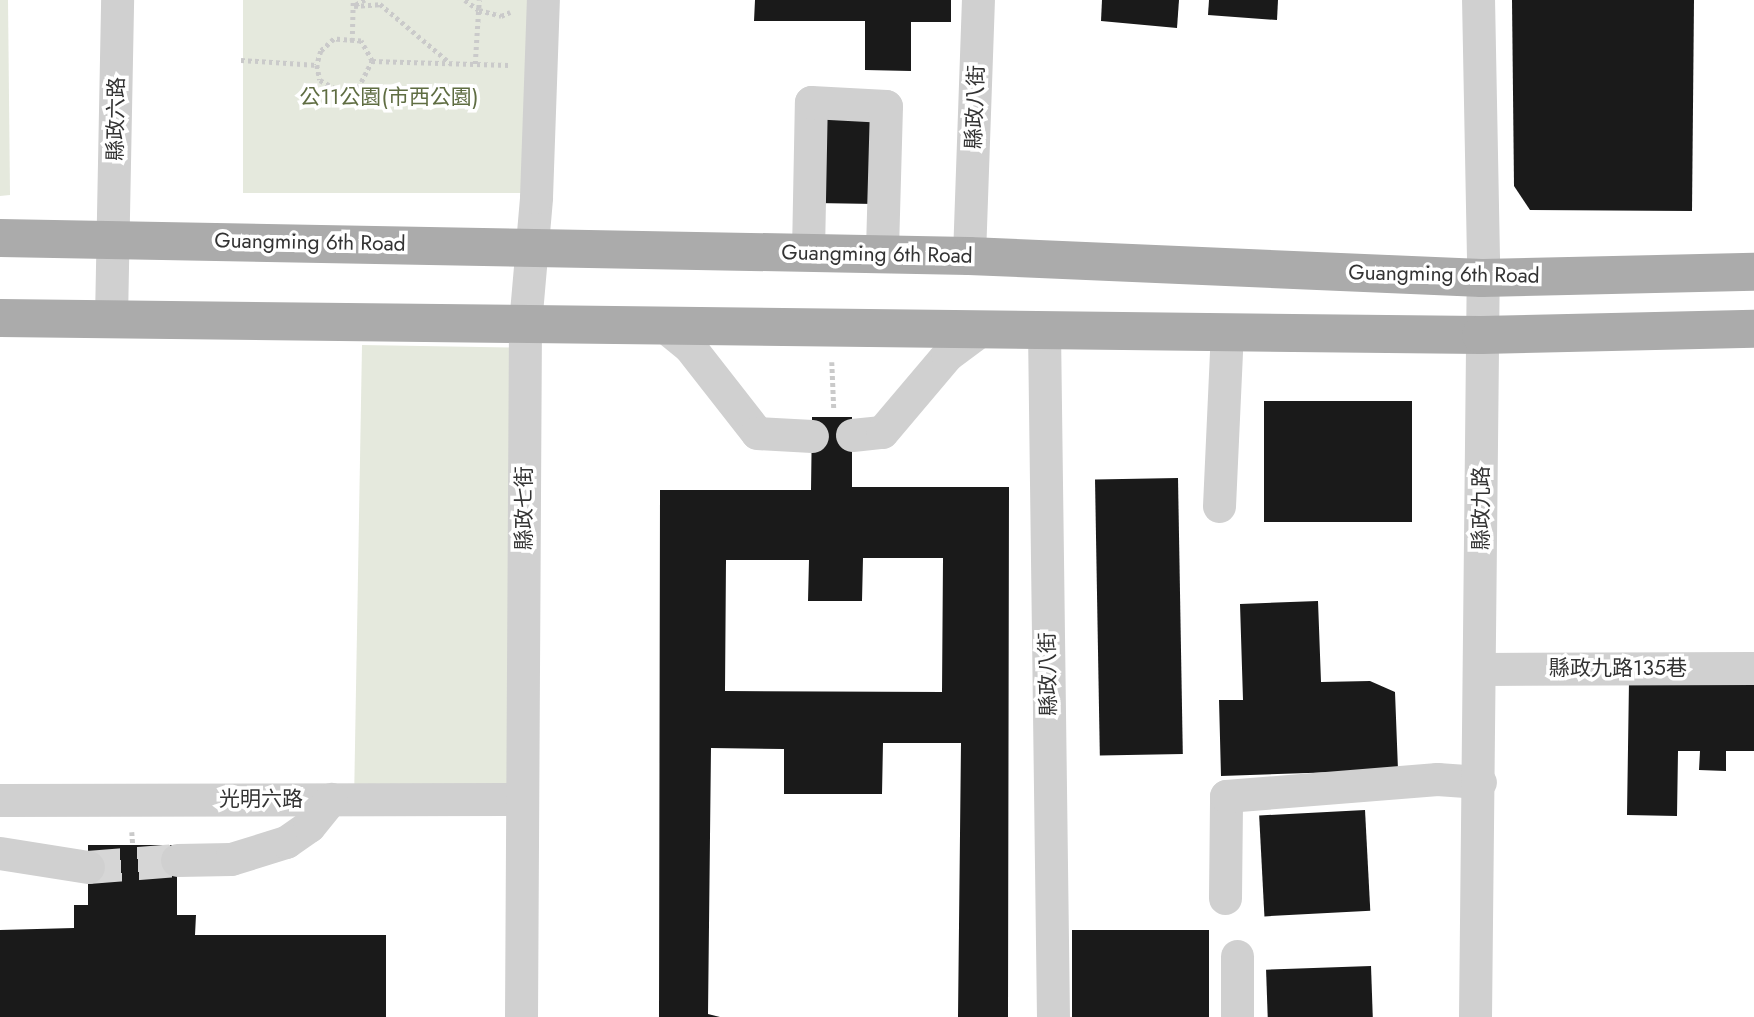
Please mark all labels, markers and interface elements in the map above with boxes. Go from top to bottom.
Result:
street label: 縣政八街 [961,65,989,149]
street label: 縣政六路 [103,77,129,161]
park label: 公11公園(市西公園) [300,84,478,110]
street label: Guangming 6th Road [214,228,406,256]
street label: Guangming 6th Road [781,240,973,268]
street label: Guangming 6th Road [1348,260,1540,288]
street label: 縣政七街 [511,466,537,550]
street label: 縣政九路 [1468,466,1494,550]
street label: 縣政八街 [1035,632,1061,716]
street label: 縣政九路135巷 [1549,655,1687,681]
street label: 光明六路 [219,786,303,812]

